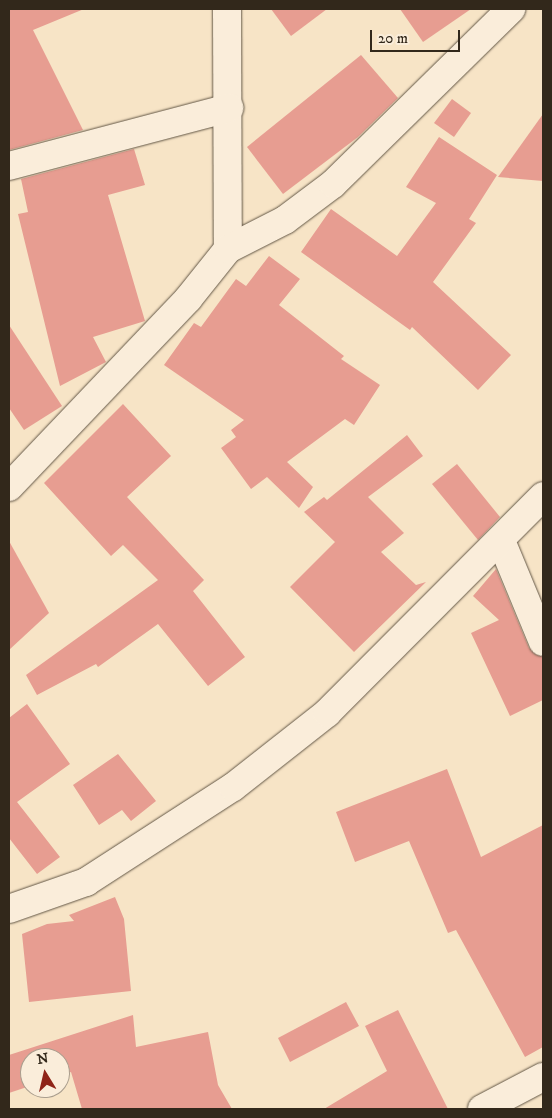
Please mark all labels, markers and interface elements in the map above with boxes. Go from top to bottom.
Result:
scale bar [372,20,462,52]
text: 20 m [378,29,408,48]
north arrow [20,1048,70,1098]
text: N [36,1049,50,1069]

